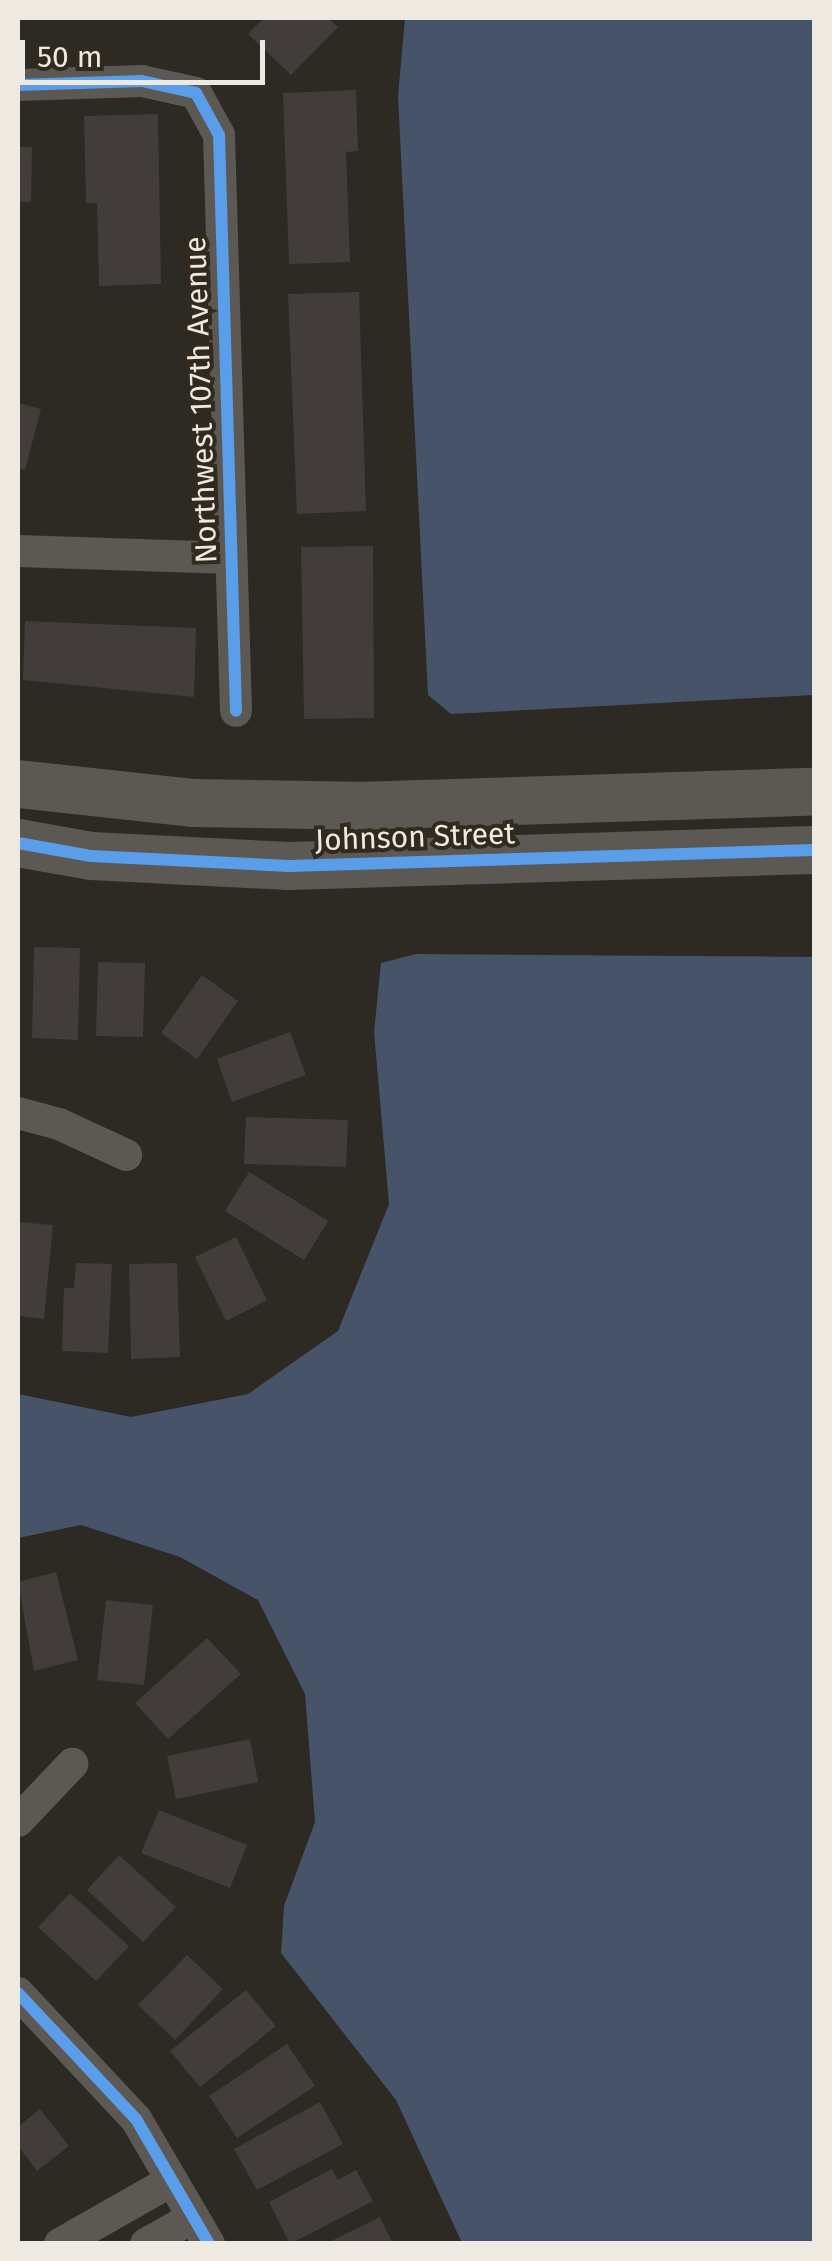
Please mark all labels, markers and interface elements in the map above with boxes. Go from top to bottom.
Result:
scale bar [25,20,270,82]
text: 50 m [37,39,102,75]
street label: Northwest 107th Avenue [177,236,225,564]
street label: Johnson Street [314,816,516,858]

